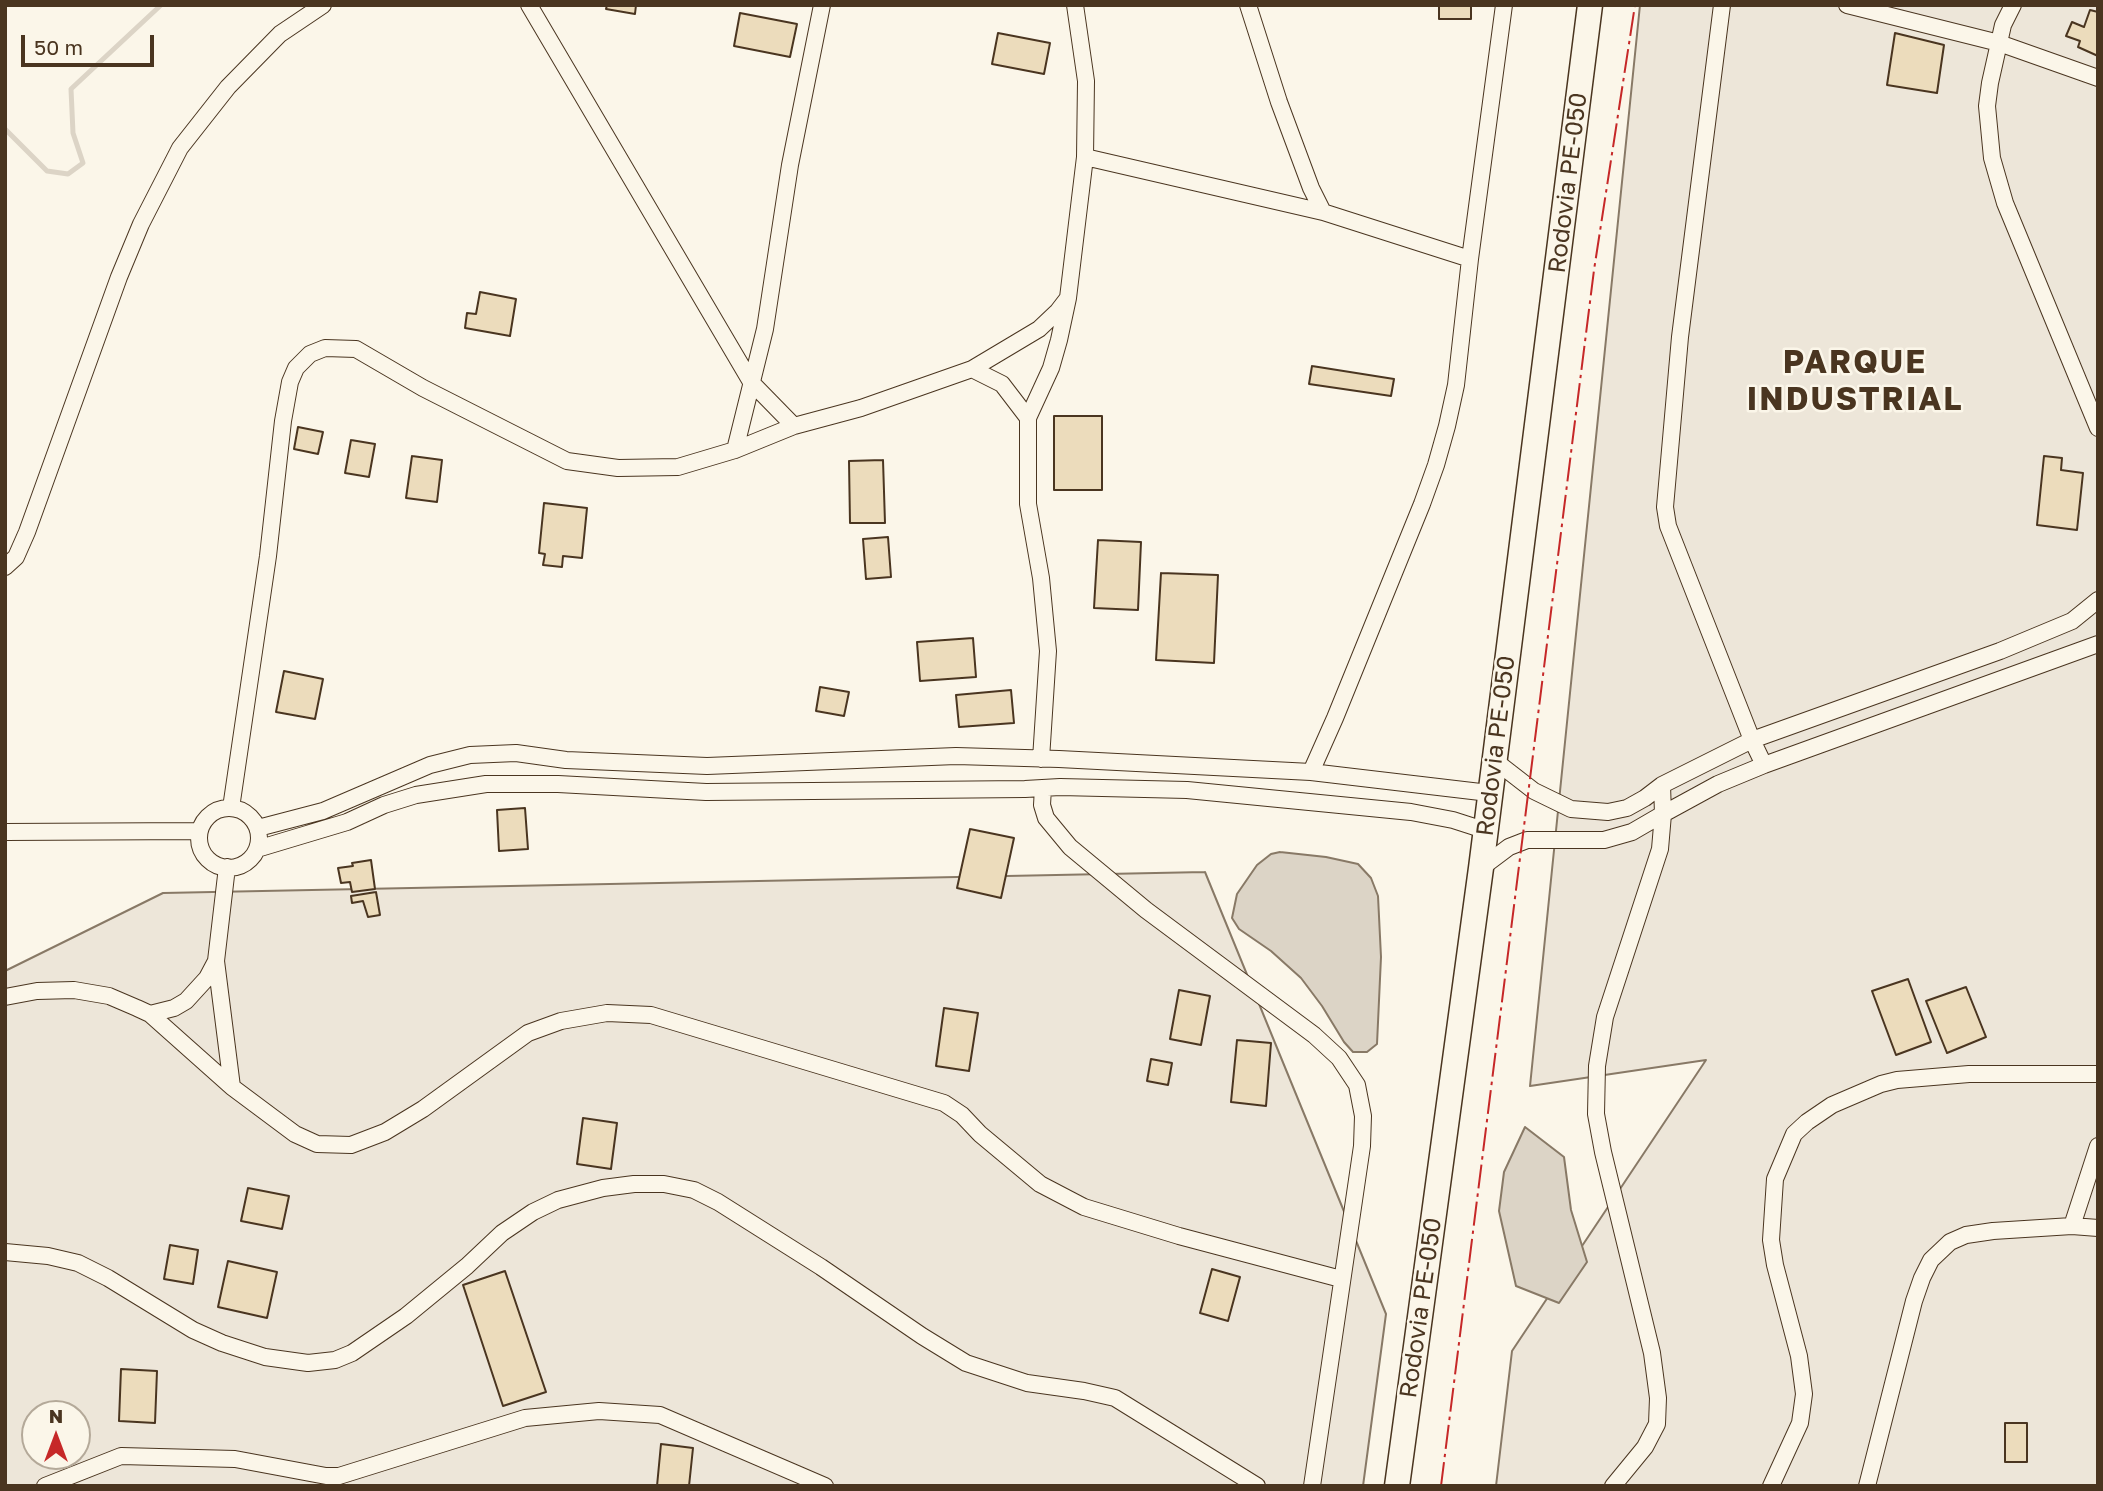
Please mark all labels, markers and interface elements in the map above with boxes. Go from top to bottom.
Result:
scale bar [24,21,158,65]
text: 50 m [34,34,83,60]
street label: Rodovia PE-050 [1543,91,1593,275]
district label: PARQUE INDUSTRIAL [1748,344,1962,419]
street label: Rodovia PE-050 [1471,654,1521,838]
street label: Rodovia PE-050 [1394,1216,1448,1400]
north arrow [21,1400,91,1470]
text: N [49,1404,63,1427]

